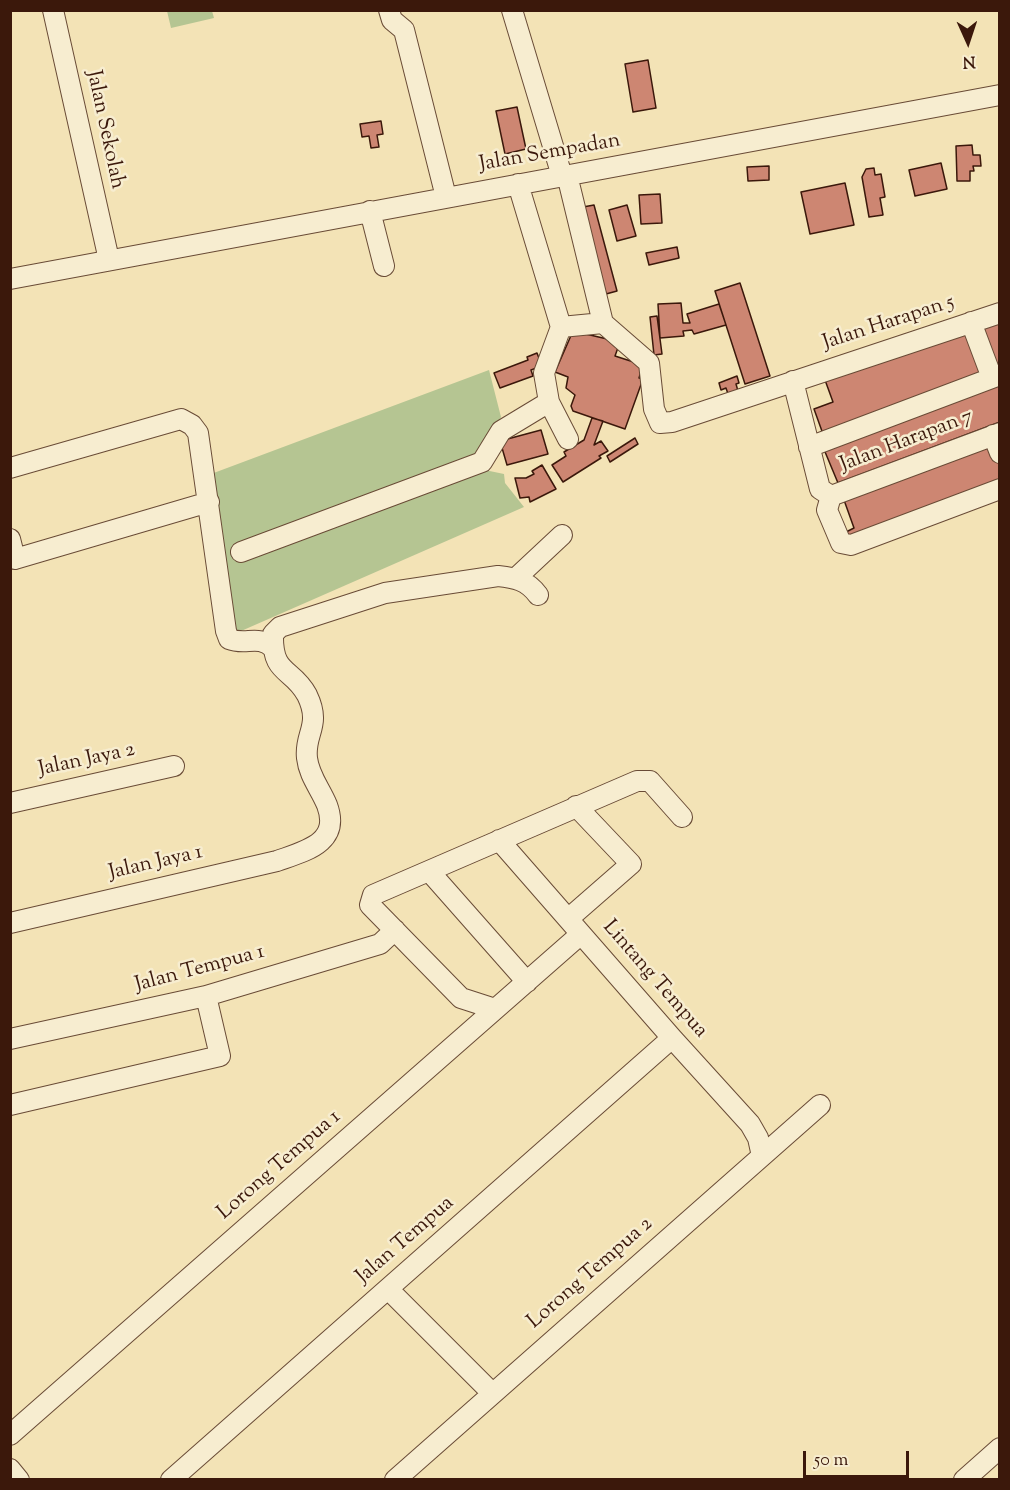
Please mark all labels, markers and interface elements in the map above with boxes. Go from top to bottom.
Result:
north arrow [938,12,998,72]
text: N [962,49,976,72]
street label: Jalan Sekolah [79,68,129,192]
street label: Jalan Sempadan [478,129,622,179]
street label: Jalan Harapan 5 [820,291,958,357]
street label: Jalan Harapan 7 [837,405,977,479]
street label: Jalan Jaya 2 [36,738,138,784]
street label: Jalan Jaya 1 [107,841,205,887]
street label: Lintang Tempua [596,916,712,1044]
street label: Jalan Tempua 1 [132,941,268,999]
street label: Lorong Tempua 1 [213,1106,347,1226]
street label: Jalan Tempua [352,1192,460,1290]
street label: Lorong Tempua 2 [523,1213,659,1335]
scale bar [806,1439,912,1477]
text: 50 m [814,1448,848,1474]

